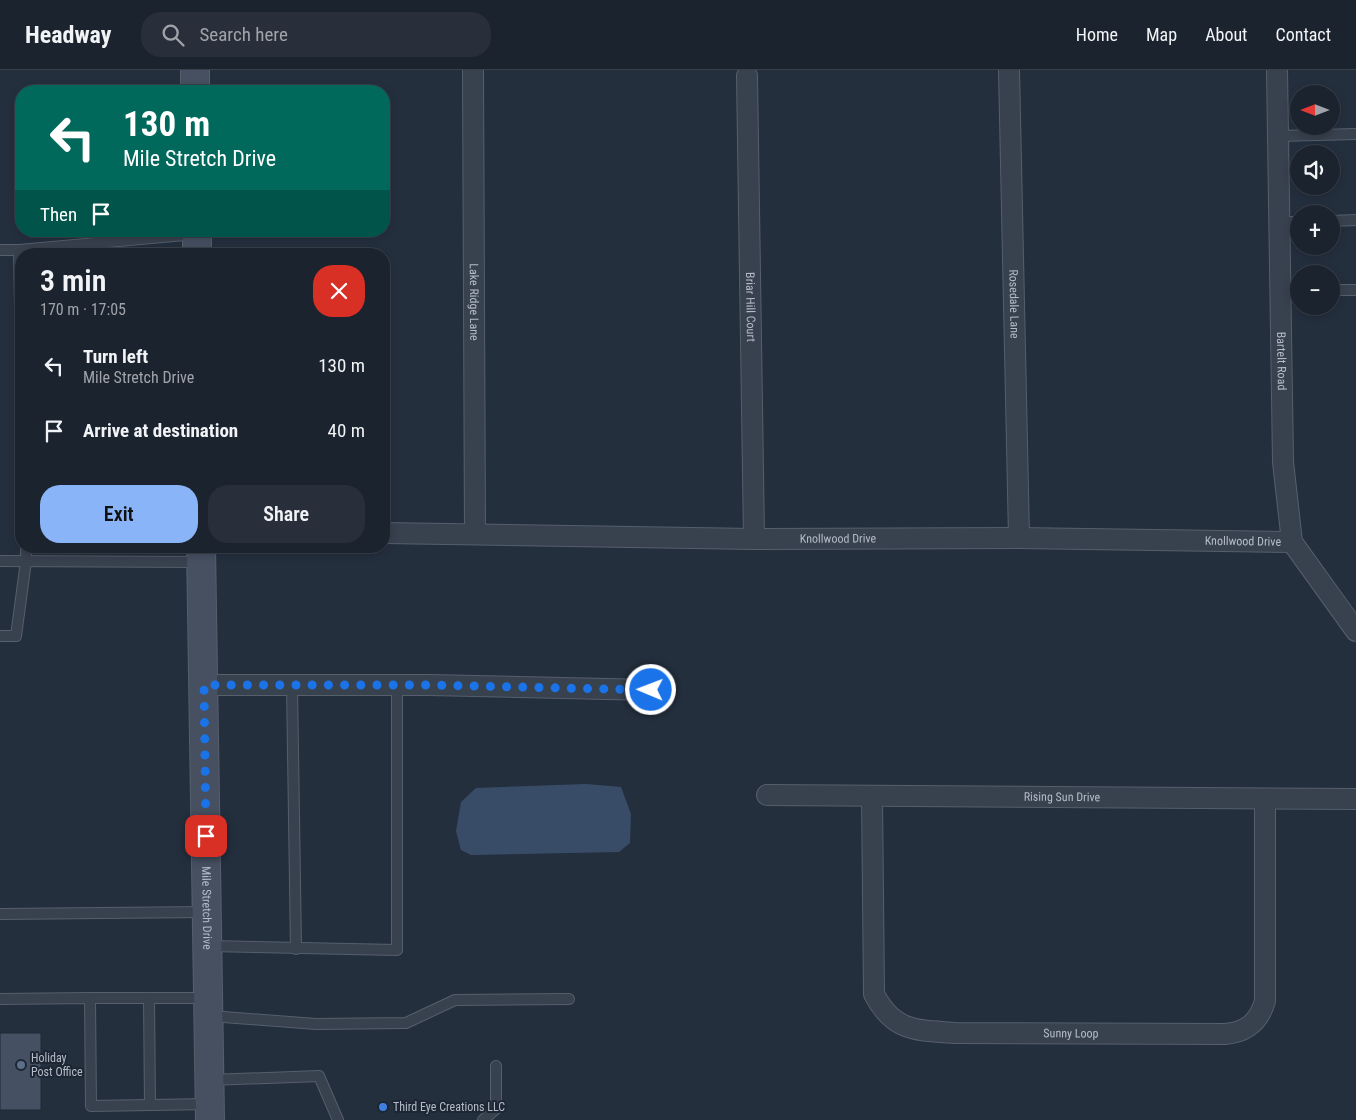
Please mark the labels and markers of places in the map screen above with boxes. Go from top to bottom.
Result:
pin [185,815,227,857]
place label: Holiday Post Office [31,1051,83,1079]
marker: Holiday Post Office [15,1059,27,1071]
place label: Third Eye Creations LLC [393,1100,505,1114]
marker: Third Eye Creations LLC [377,1101,389,1113]

